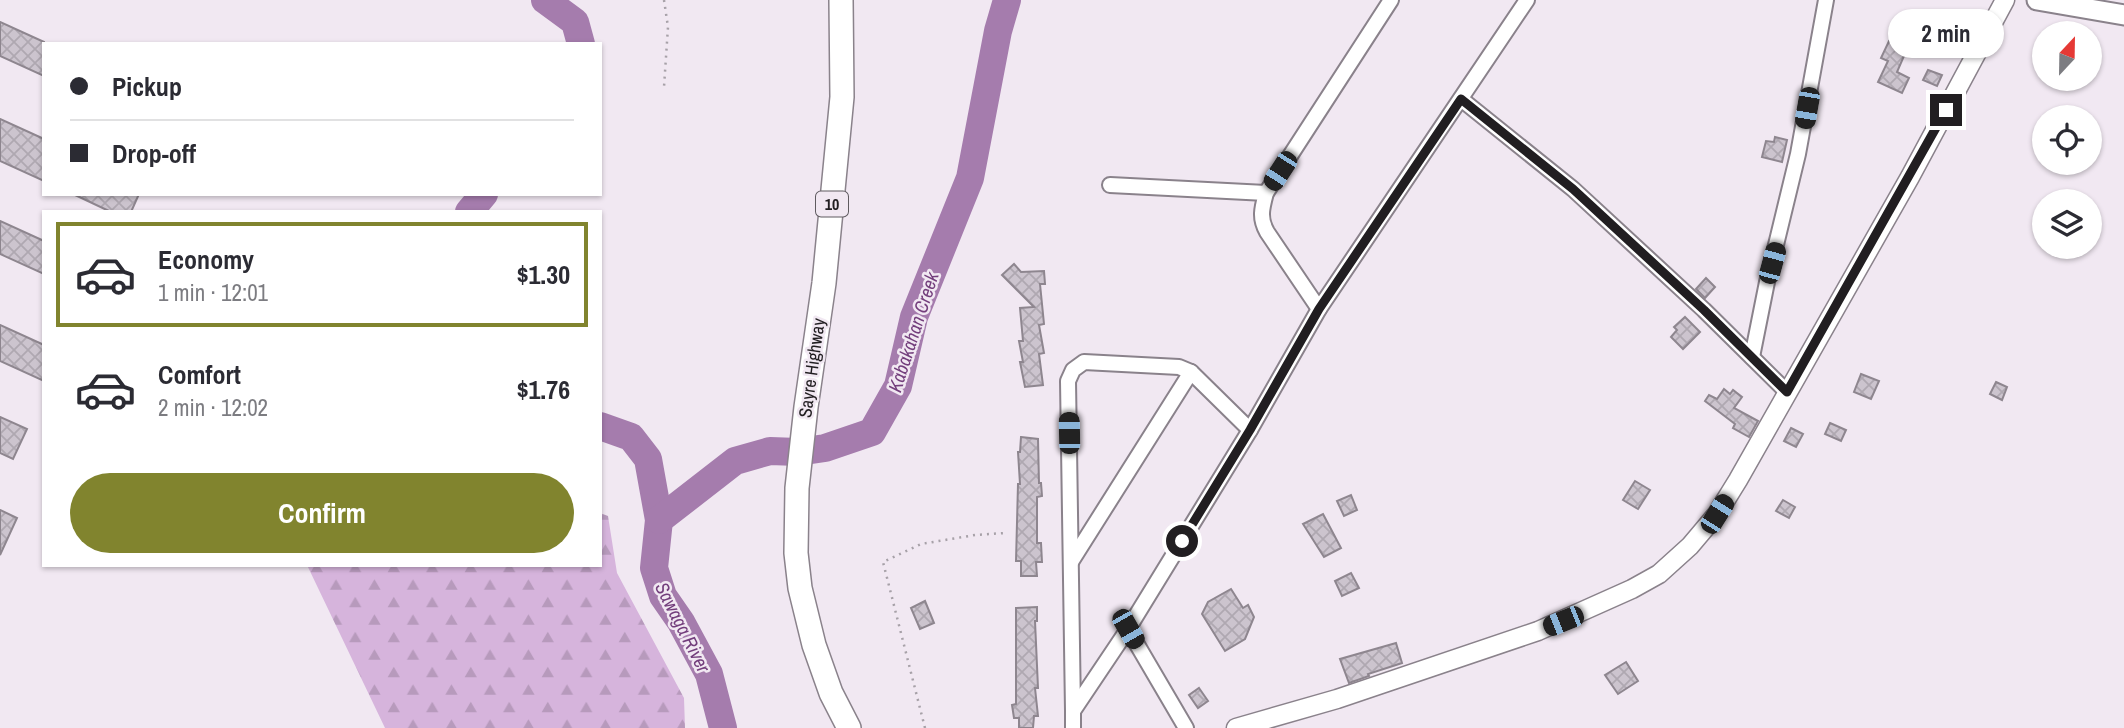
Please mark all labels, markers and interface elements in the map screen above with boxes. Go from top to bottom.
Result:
callout: 2 min [1888,8,2004,57]
text: 2 min [1921,18,1971,49]
north arrow [2032,21,2102,91]
map controls [2032,21,2102,259]
text: Pickup [112,69,182,104]
car [1794,85,1821,131]
route end [1930,94,1962,126]
button: locate [2032,105,2102,175]
text: Drop-off [112,136,196,171]
car [1260,148,1301,194]
button: layers [2032,189,2102,259]
road number: 10 [816,192,848,216]
car [1757,240,1788,286]
text: Economy [158,242,254,277]
icon: car [74,243,137,306]
text: $1.30 [517,257,570,292]
water label: Kabakahan Creek [881,268,945,395]
text: 1 min · 12:01 [158,277,268,308]
street label: Sayre Highway [792,316,831,419]
text: Comfort [158,357,241,392]
icon: car [74,358,137,421]
text: $1.76 [517,372,570,407]
text: 2 min · 12:02 [158,392,268,423]
car [1059,412,1080,454]
button: Confirm [70,473,574,553]
car [1697,491,1738,537]
route start [1166,525,1198,557]
water label: Sawaga River [649,578,717,677]
car [1540,603,1587,639]
car [1109,606,1148,652]

